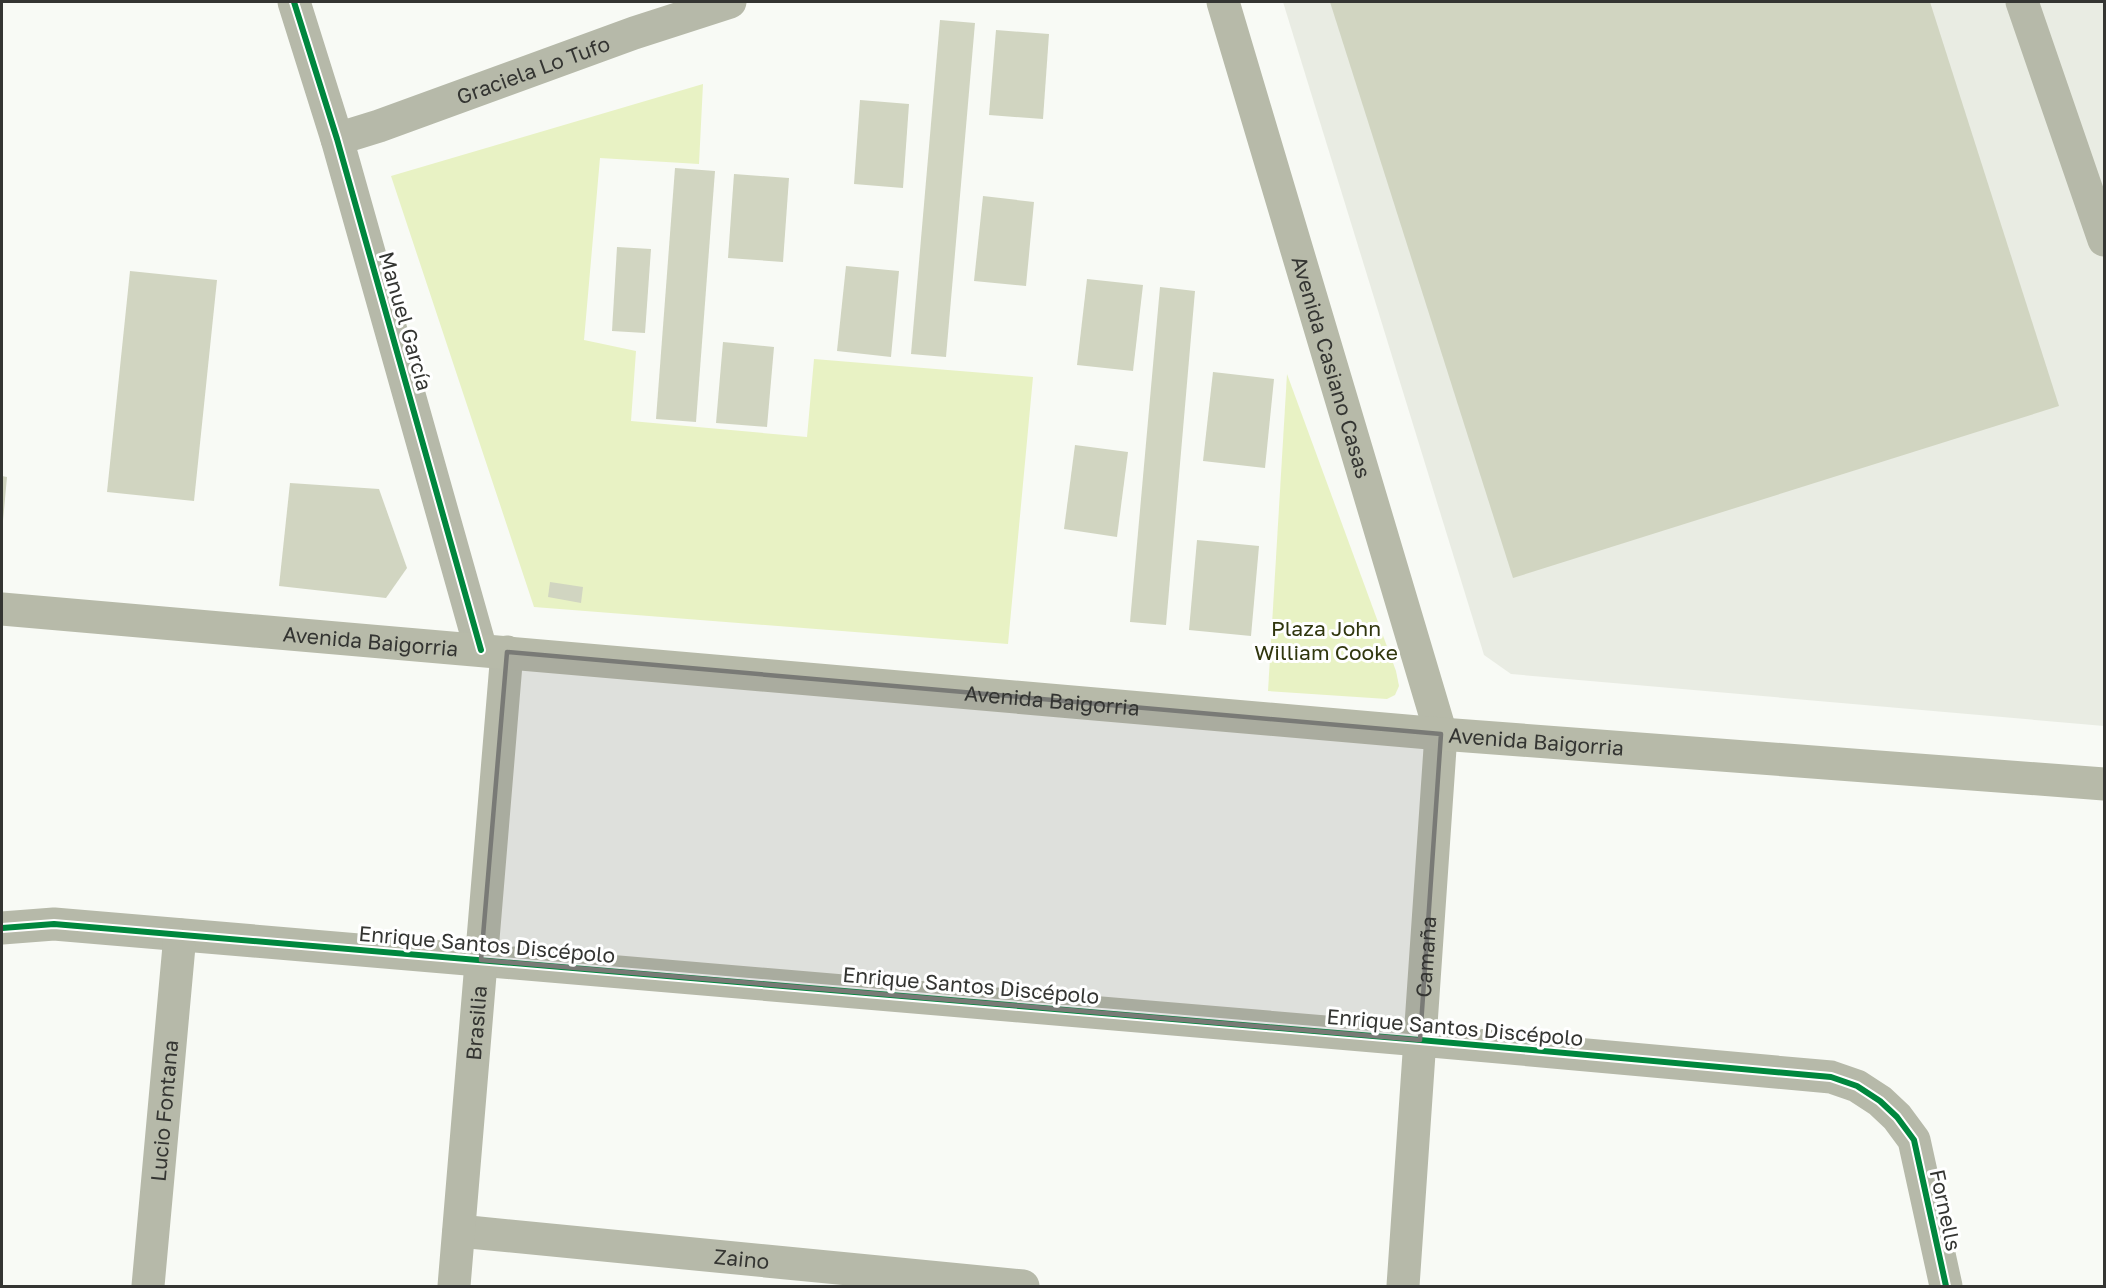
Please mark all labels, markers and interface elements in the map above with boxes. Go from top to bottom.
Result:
street label: Graciela Lo Tufo [453,30,613,110]
street label: Manuel García [374,249,438,393]
street label: Avenida Casiano Casas [1286,253,1377,481]
park label: Plaza John William Cooke [1254,615,1398,665]
street label: Avenida Baigorria [282,620,459,662]
street label: Avenida Baigorria [963,680,1141,721]
street label: Avenida Baigorria [1448,722,1625,761]
street label: Camaña [1410,915,1441,998]
street label: Enrique Santos Discépolo [358,920,616,968]
street label: Enrique Santos Discépolo [842,961,1100,1009]
street label: Brasilia [460,984,492,1061]
street label: Enrique Santos Discépolo [1326,1003,1584,1051]
street label: Lucio Fontana [145,1039,183,1183]
street label: Fornells [1925,1167,1967,1253]
street label: Zaino [713,1243,771,1274]

